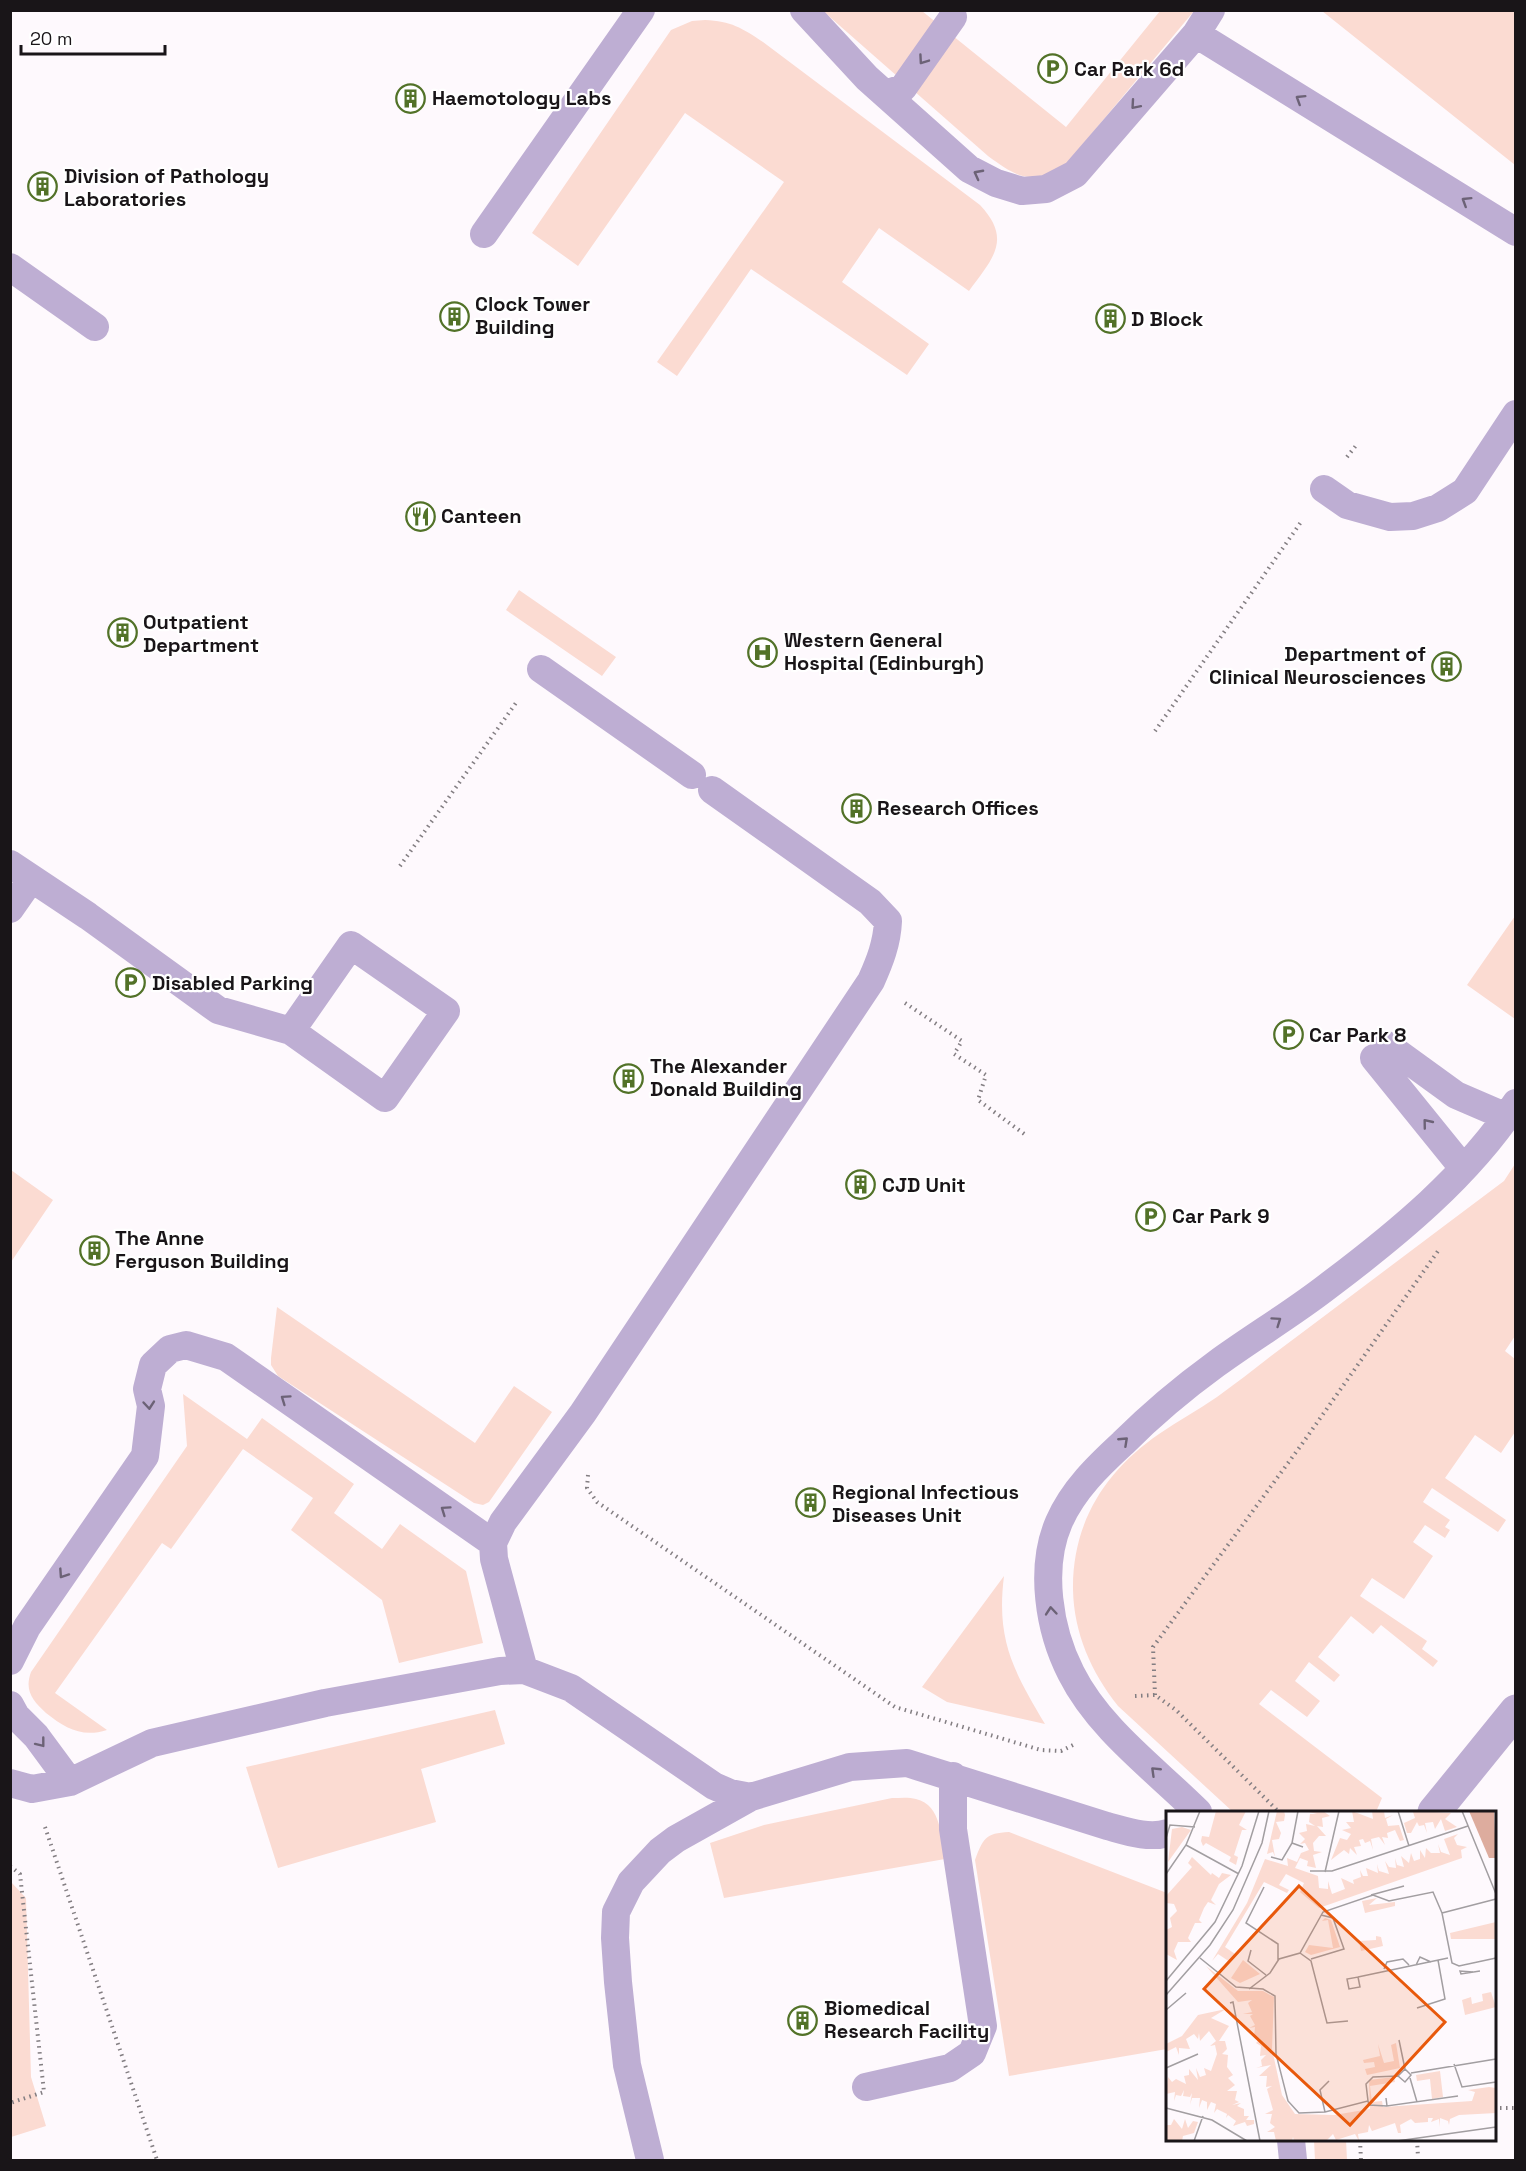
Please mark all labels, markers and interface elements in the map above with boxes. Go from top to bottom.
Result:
scale bar [21,18,165,56]
text: 20 m [30,27,73,50]
parking icon: Car Park 6d [1037,53,1069,85]
one-way arrow [919,54,930,65]
place label: Car Park 6d [1074,56,1184,82]
building icon: Haemotology Labs [395,82,427,114]
place label: Haemotology Labs [432,85,611,111]
one-way arrow [1296,94,1306,106]
one-way arrow [1131,98,1142,109]
place label: Division of Pathology Laboratories [64,163,269,212]
one-way arrow [974,170,985,181]
building icon: Division of Pathology Laboratories [27,171,59,203]
one-way arrow [1462,197,1472,209]
place label: Clock Tower Building [475,291,590,340]
building icon: Clock Tower Building [438,300,470,332]
building icon: D Block [1094,303,1126,335]
place label: D Block [1131,306,1203,332]
restaurant icon: Canteen [404,500,436,532]
place label: Canteen [441,503,522,529]
place label: Outpatient Department [143,609,259,658]
building icon: Outpatient Department [106,617,138,649]
place label: Western General Hospital (Edinburgh) [784,627,984,676]
hospital icon: Western General Hospital (Edinburgh) [747,636,779,668]
place label: Department of Clinical Neurosciences [1209,641,1426,690]
building icon: Department of Clinical Neurosciences [1431,650,1463,682]
building icon: Research Offices [840,792,872,824]
place label: Research Offices [877,795,1039,821]
parking icon: Disabled Parking [115,967,147,999]
place label: Disabled Parking [152,970,313,996]
parking icon: Car Park 8 [1272,1019,1304,1051]
place label: Car Park 8 [1309,1022,1406,1048]
place label: The Alexander Donald Building [650,1053,802,1102]
building icon: The Alexander Donald Building [613,1062,645,1094]
one-way arrow [1423,1118,1434,1129]
building icon: CJD Unit [845,1169,877,1201]
place label: CJD Unit [882,1172,966,1198]
parking icon: Car Park 9 [1135,1200,1167,1232]
place label: Car Park 9 [1172,1203,1270,1229]
place label: The Anne Ferguson Building [115,1225,289,1274]
building icon: The Anne Ferguson Building [78,1234,110,1266]
one-way arrow [1271,1317,1282,1328]
one-way arrow [280,1395,291,1406]
one-way arrow [142,1400,155,1410]
one-way arrow [1117,1438,1128,1449]
place label: Regional Infectious Diseases Unit [832,1479,1019,1528]
building icon: Regional Infectious Diseases Unit [795,1487,827,1519]
one-way arrow [441,1506,452,1517]
one-way arrow [60,1568,71,1579]
one-way arrow [1045,1607,1058,1616]
one-way arrow [33,1736,44,1747]
one-way arrow [1151,1767,1161,1778]
inset map [1166,1811,1496,2141]
place label: Biomedical Research Facility [824,1995,989,2044]
building icon: Biomedical Research Facility [787,2004,819,2036]

